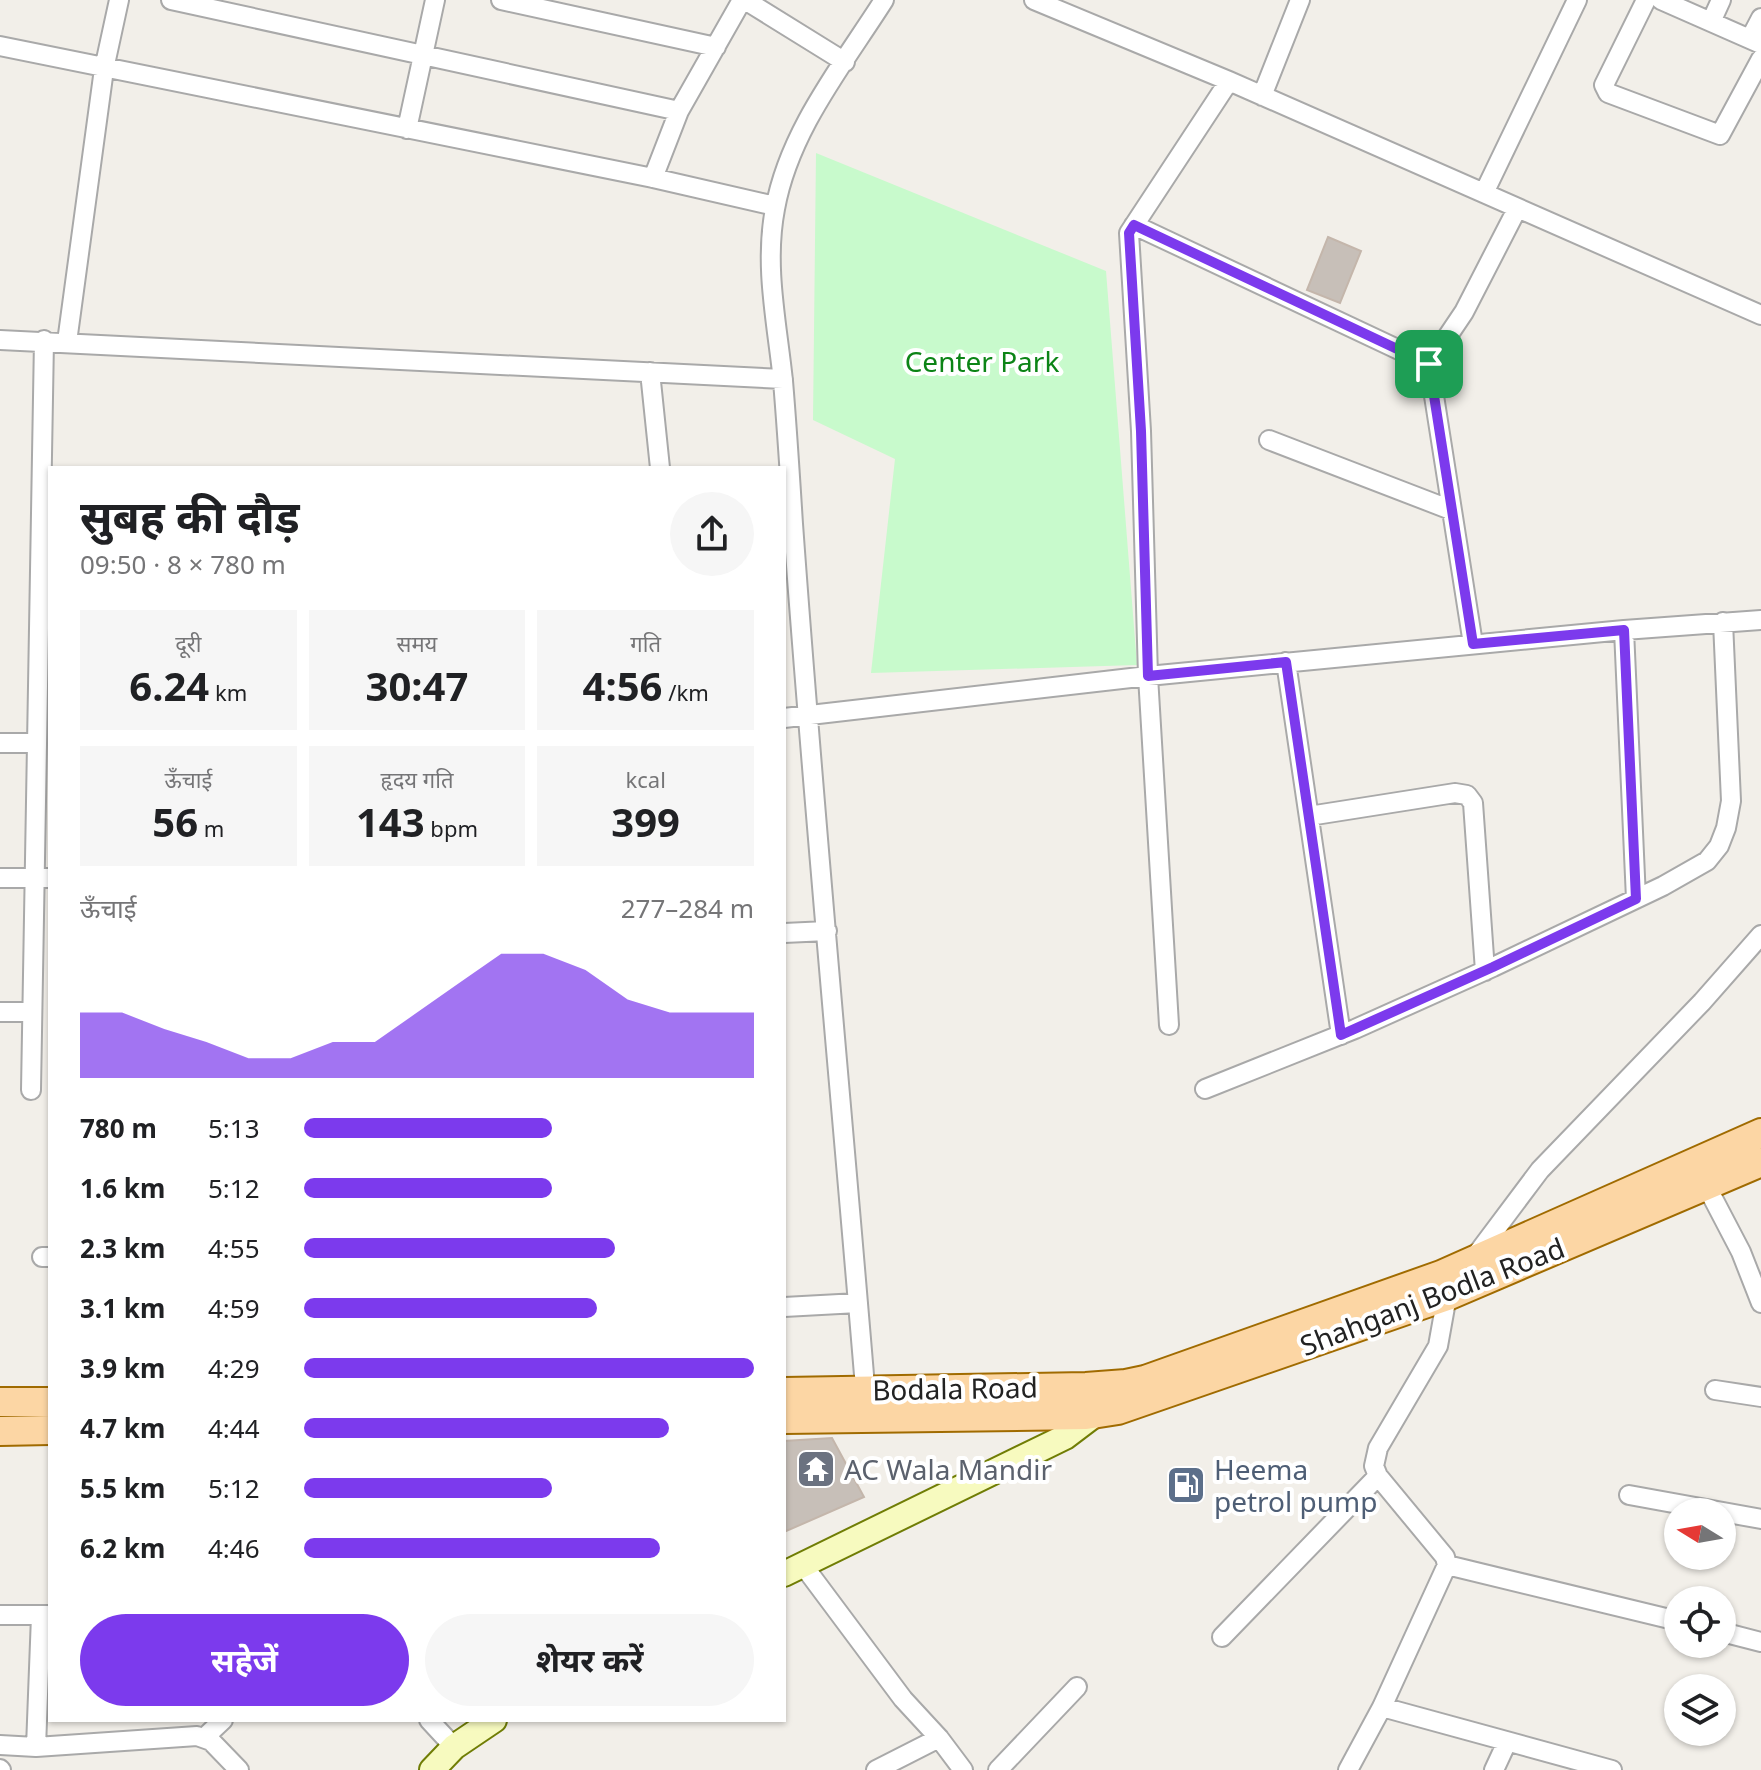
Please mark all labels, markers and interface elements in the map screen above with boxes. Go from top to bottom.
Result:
pin [1395,330,1463,398]
park label: Center Park [905,342,1059,380]
icon: arrive [1407,342,1451,386]
text: सुबह की दौड़ [80,486,300,546]
button: share [670,492,754,576]
text: 09:50 · 8 × 780 m [80,546,286,582]
text: दूरी [175,628,202,658]
text: समय [397,628,437,658]
text: गति [630,628,661,658]
text: 6.24 [129,658,209,713]
text: 30:47 [366,658,468,713]
text: 4:56 [583,658,662,713]
text: km [209,677,247,707]
text: /km [662,677,709,707]
text: ऊँचाई [164,764,212,794]
text: हृदय गति [381,764,453,794]
text: kcal [626,764,666,794]
text: 56 [152,794,198,849]
text: 143 [356,794,425,849]
text: 399 [611,794,680,849]
text: m [198,813,224,843]
text: bpm [425,813,478,843]
text: ऊँचाई [80,890,136,926]
text: 277–284 m [621,890,754,926]
text: 780 m [80,1110,157,1146]
text: 5:13 [208,1110,260,1146]
text: 1.6 km [80,1170,165,1206]
text: 5:12 [208,1170,260,1206]
street label: Shahganj Bodla Road [1294,1228,1570,1364]
text: 2.3 km [80,1230,165,1266]
text: 4:55 [208,1230,260,1266]
text: 3.1 km [80,1290,165,1326]
text: 4:59 [208,1290,260,1326]
text: 3.9 km [80,1350,165,1386]
text: 4:29 [208,1350,260,1386]
street label: Bodala Road [872,1368,1038,1408]
text: 4.7 km [80,1410,165,1446]
text: 4:44 [208,1410,260,1446]
temple icon: AC Wala Mandir [795,1448,837,1490]
place label: AC Wala Mandir [844,1450,1053,1488]
place label: Heema petrol pump [1214,1450,1378,1520]
fuel station icon: Heema petrol pump [1165,1464,1207,1506]
text: 5.5 km [80,1470,165,1506]
text: 5:12 [208,1470,260,1506]
north arrow [1664,1498,1736,1570]
map controls [1664,1498,1736,1746]
text: 6.2 km [80,1530,165,1566]
text: 4:46 [208,1530,260,1566]
button: locate [1664,1586,1736,1658]
button: सहेजें [80,1614,409,1706]
button: शेयर करें [425,1614,754,1706]
button: layers [1664,1674,1736,1746]

